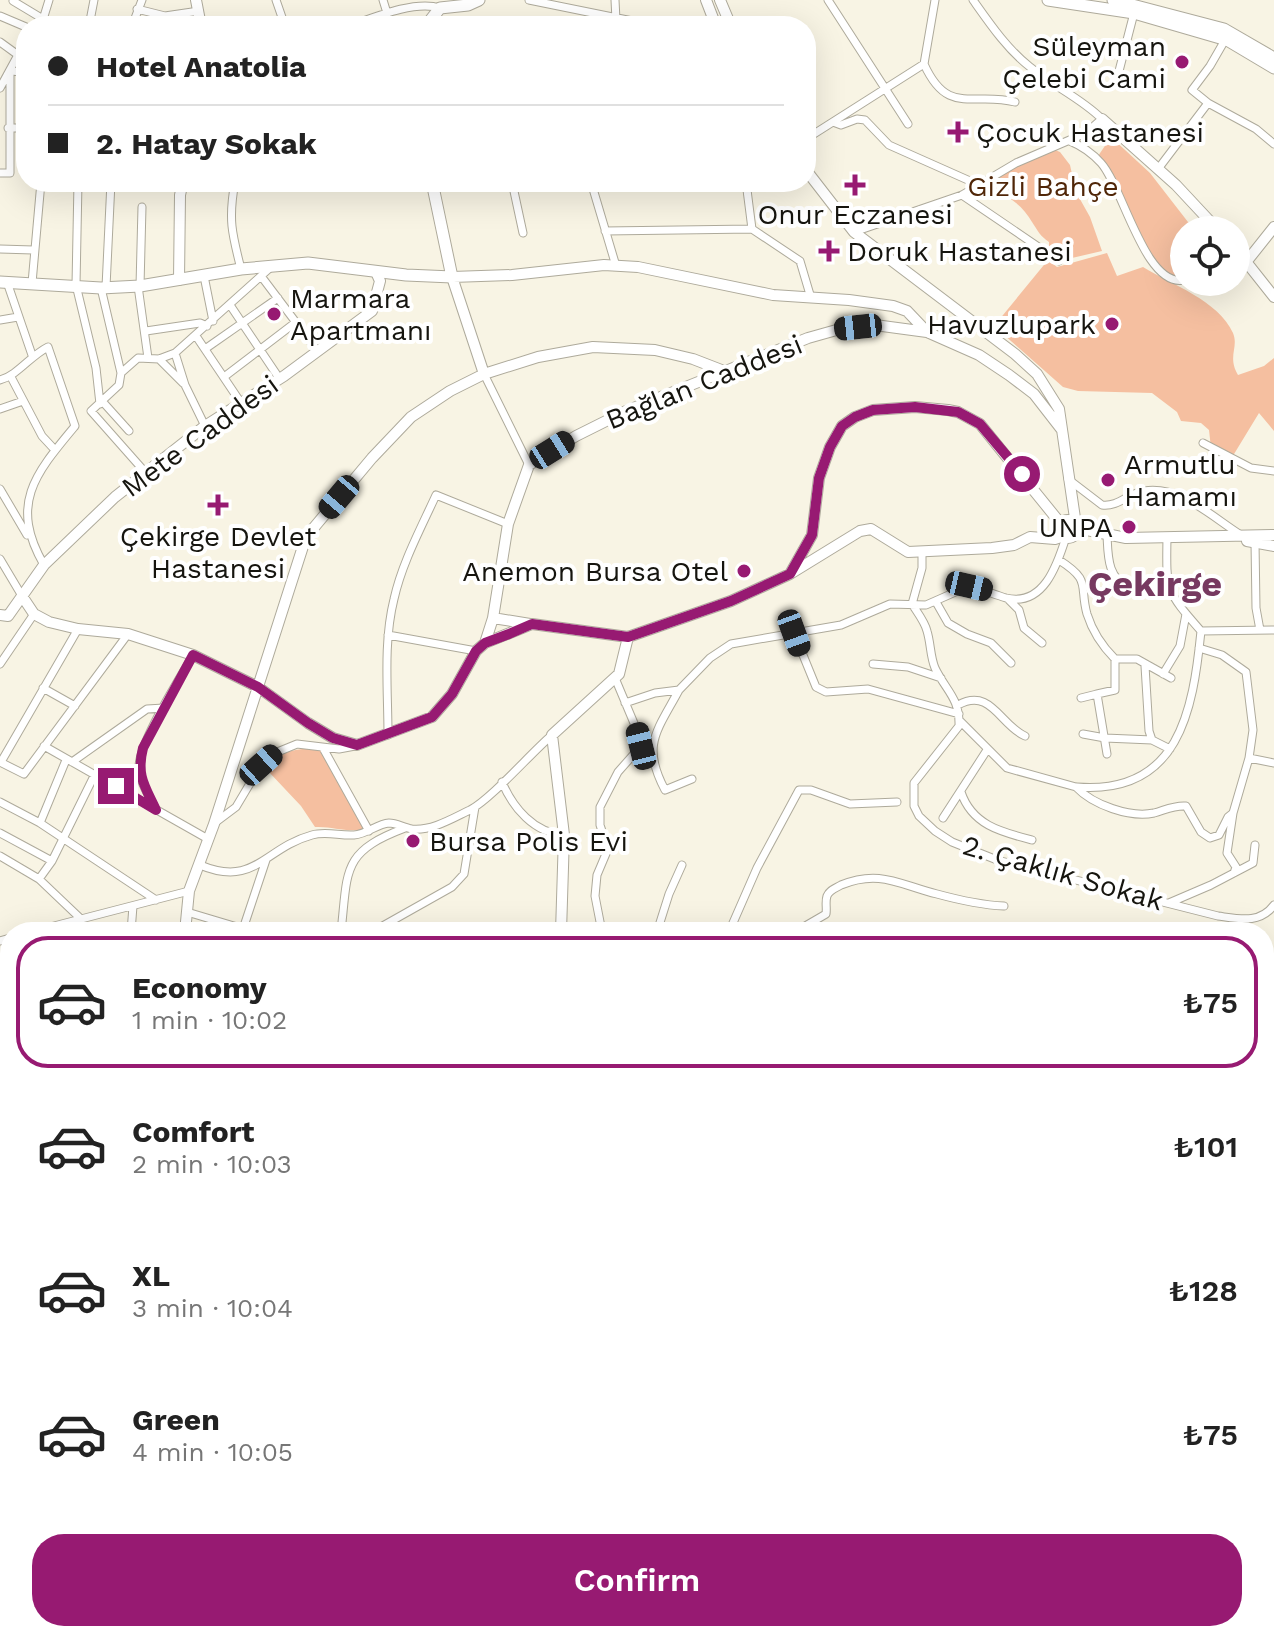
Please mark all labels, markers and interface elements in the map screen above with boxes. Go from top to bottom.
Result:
place label: Süleyman Çelebi Cami [1002,30,1166,95]
text: Hotel Anatolia [96,49,307,84]
marker: Süleyman Çelebi Cami [1173,53,1191,71]
place label: Çocuk Hastanesi [976,116,1204,149]
marker: Çocuk Hastanesi [947,121,969,143]
text: 2. Hatay Sokak [96,126,317,161]
park label: Gizli Bahçe [967,170,1119,203]
marker: Onur Eczanesi [846,176,864,194]
place label: Onur Eczanesi [757,198,953,231]
map controls [1170,216,1250,296]
button: locate [1170,216,1250,296]
place label: Doruk Hastanesi [847,235,1072,268]
marker: Doruk Hastanesi [818,240,840,262]
place label: Marmara Apartmanı [290,282,432,347]
marker: Marmara Apartmanı [265,305,283,323]
place label: Havuzlupark [927,308,1096,341]
car [833,313,883,341]
marker: Havuzlupark [1103,315,1121,333]
street label: Bağlan Caddesi [601,328,807,436]
street label: Mete Caddesi [115,368,285,504]
car [525,427,579,473]
place label: Armutlu Hamamı [1124,448,1237,513]
route start [1004,456,1040,492]
car [314,471,364,523]
marker: Armutlu Hamamı [1099,471,1117,489]
marker: Çekirge Devlet Hastanesi [207,494,229,516]
place label: UNPA [1038,511,1113,544]
marker: UNPA [1120,518,1138,536]
place label: Çekirge Devlet Hastanesi [120,520,317,585]
place label: Anemon Bursa Otel [462,555,728,588]
marker: Anemon Bursa Otel [735,562,753,580]
district label: Çekirge [1088,563,1222,605]
car [943,569,995,603]
car [775,606,813,660]
car [624,720,658,772]
car [235,740,287,790]
route end [98,768,134,804]
place label: Bursa Polis Evi [429,825,628,858]
street label: 2. Çaklık Sokak [959,829,1167,917]
marker: Bursa Polis Evi [404,832,422,850]
icon: car [36,966,108,1038]
text: Economy [132,970,267,1005]
text: ₺75 [1182,985,1238,1020]
text: 1 min · 10:02 [132,1005,287,1035]
icon: car [36,1110,108,1182]
text: Comfort [132,1114,254,1149]
text: ₺101 [1173,1129,1238,1164]
text: 2 min · 10:03 [132,1149,292,1179]
icon: car [36,1254,108,1326]
text: XL [132,1258,170,1293]
text: ₺128 [1168,1273,1238,1308]
text: 3 min · 10:04 [132,1293,293,1323]
icon: car [36,1398,108,1470]
text: Green [132,1402,220,1437]
text: ₺75 [1182,1417,1238,1452]
text: 4 min · 10:05 [132,1437,293,1467]
button: Confirm [32,1534,1242,1626]

